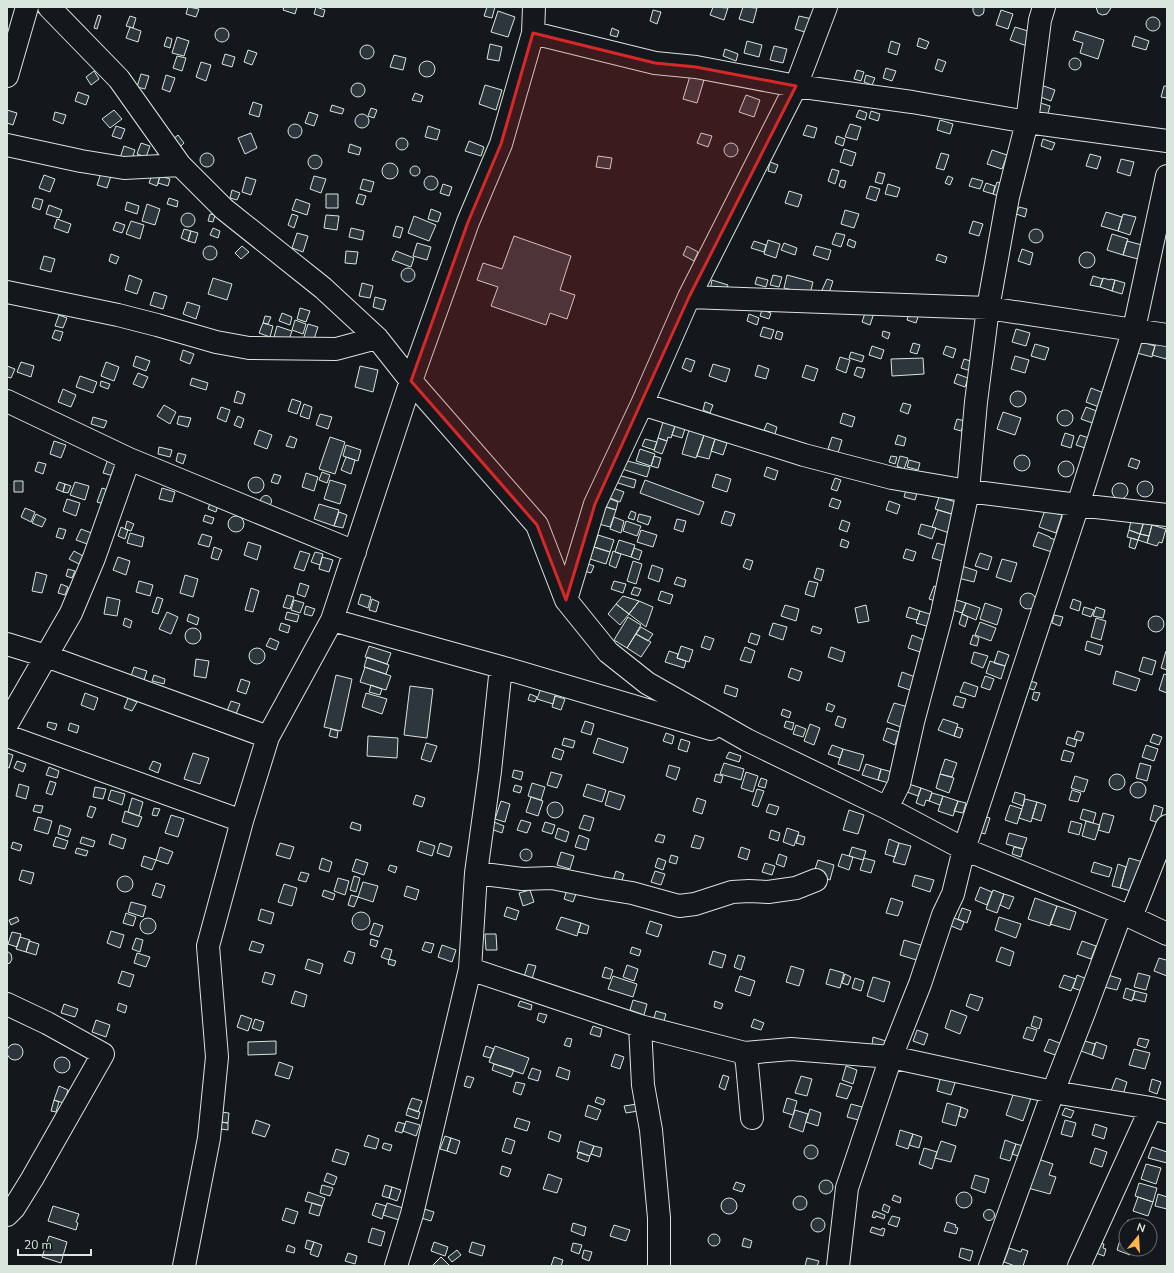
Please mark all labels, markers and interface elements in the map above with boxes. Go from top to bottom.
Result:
north arrow [1118,1217,1158,1257]
text: N [1135,1220,1147,1236]
scale bar [18,1231,91,1257]
text: 20 m [24,1237,52,1253]

